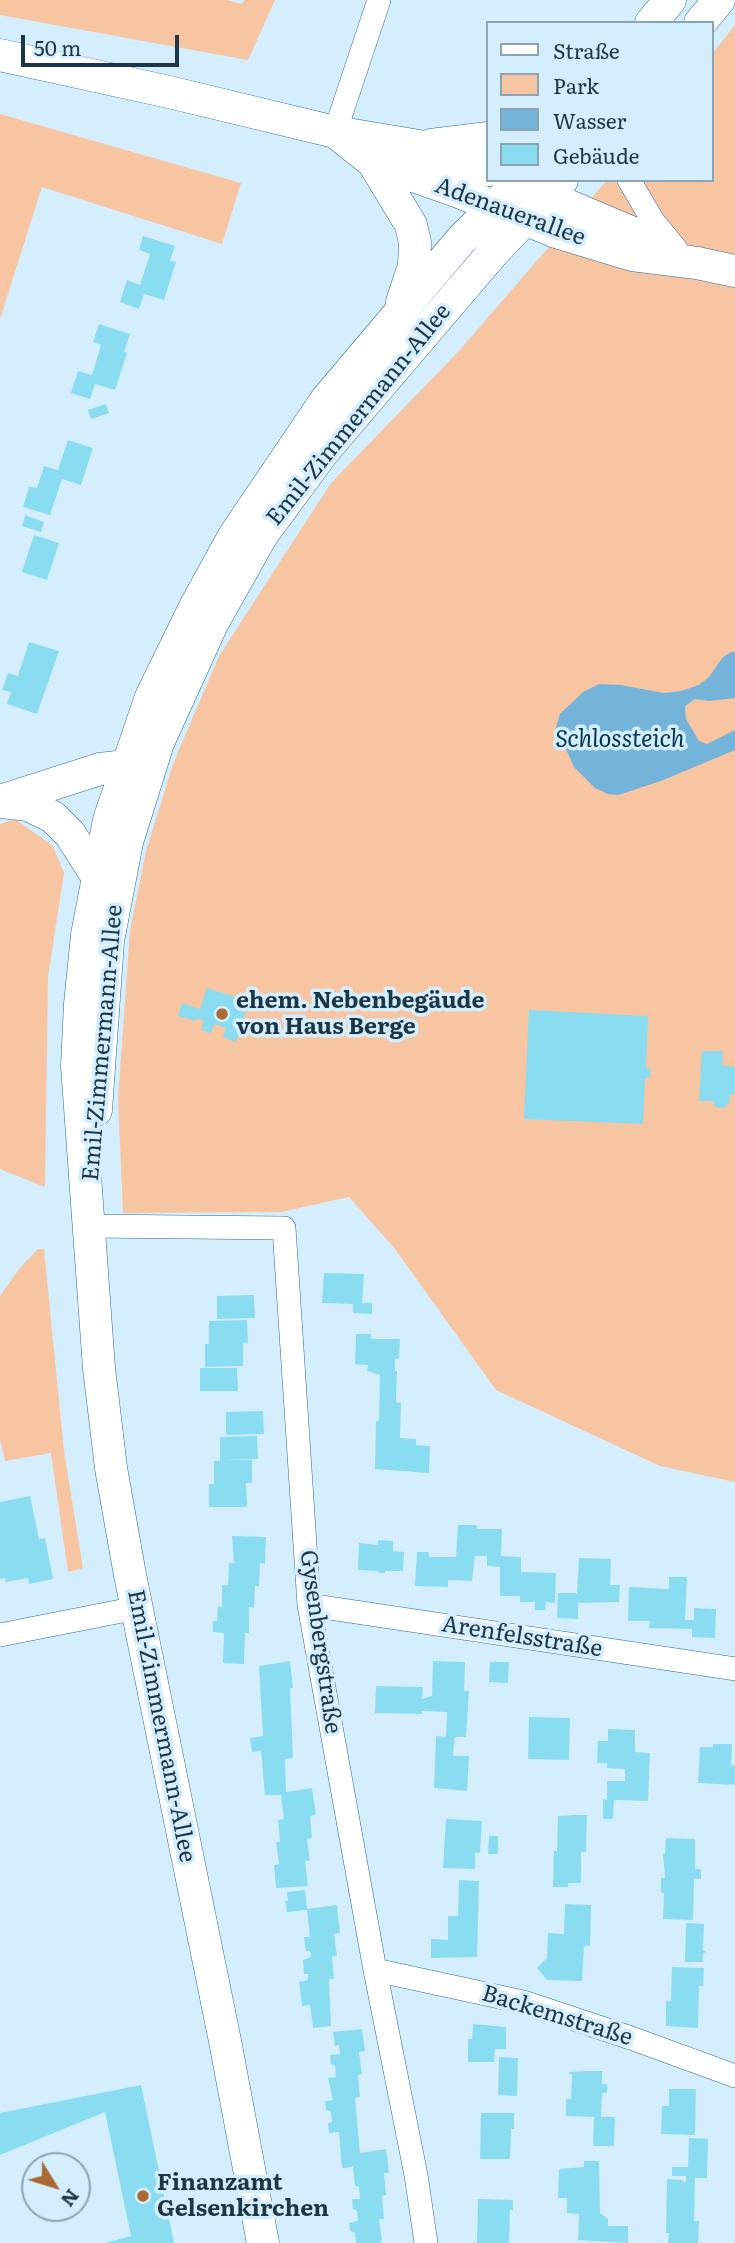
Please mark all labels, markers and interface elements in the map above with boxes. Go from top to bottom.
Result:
scale bar [24,21,182,65]
legend [486,21,714,182]
text: 50 m [34,31,81,62]
text: Straße [553,34,620,65]
text: Park [553,69,599,100]
text: Wasser [553,104,626,135]
text: Gebäude [553,139,639,170]
street label: Adenauerallee [431,172,589,252]
street label: Emil-Zimmermann-Allee [261,299,457,531]
water label: Schlossteich [555,726,685,754]
street label: Emil-Zimmermann-Allee [77,904,129,1182]
place label: ehem. Nebenbegäude von Haus Berge [236,987,485,1041]
marker: ehem. Nebenbegäude von Haus Berge [214,1006,230,1022]
street label: Gysenbergstraße [293,1549,347,1735]
street label: Emil-Zimmermann-Allee [121,1587,201,1865]
street label: Arenfelsstraße [440,1611,604,1663]
street label: Backemstraße [478,1980,636,2052]
north arrow [21,2152,91,2222]
place label: Finanzamt Gelsenkirchen [157,2169,329,2223]
text: N [55,2184,87,2214]
marker: Finanzamt Gelsenkirchen [135,2188,151,2204]

